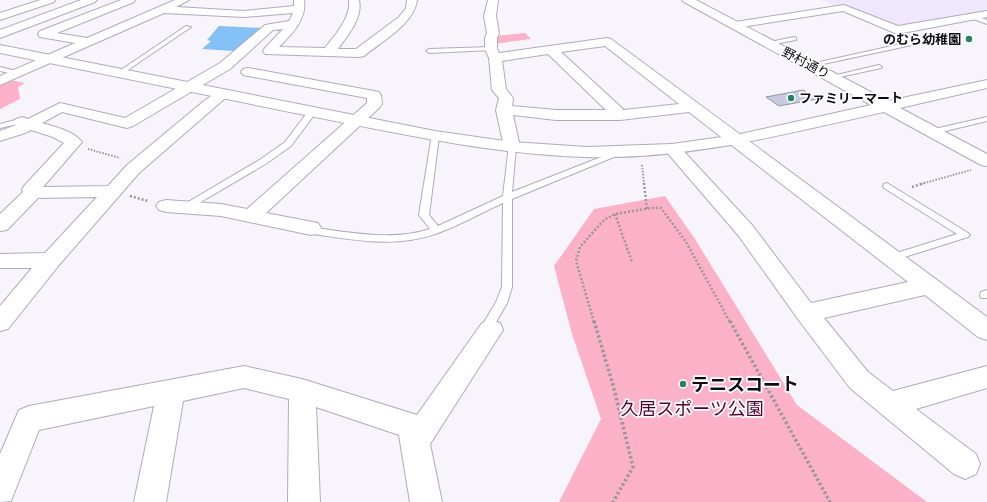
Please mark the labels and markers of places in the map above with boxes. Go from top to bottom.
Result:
place label: のむら幼稚園 [883,31,961,48]
marker: のむら幼稚園 [964,34,974,44]
place label: ファミリーマート [799,90,903,107]
marker: ファミリーマート [786,93,796,103]
place label: テニスコート [691,373,799,396]
marker: テニスコート [678,379,688,389]

